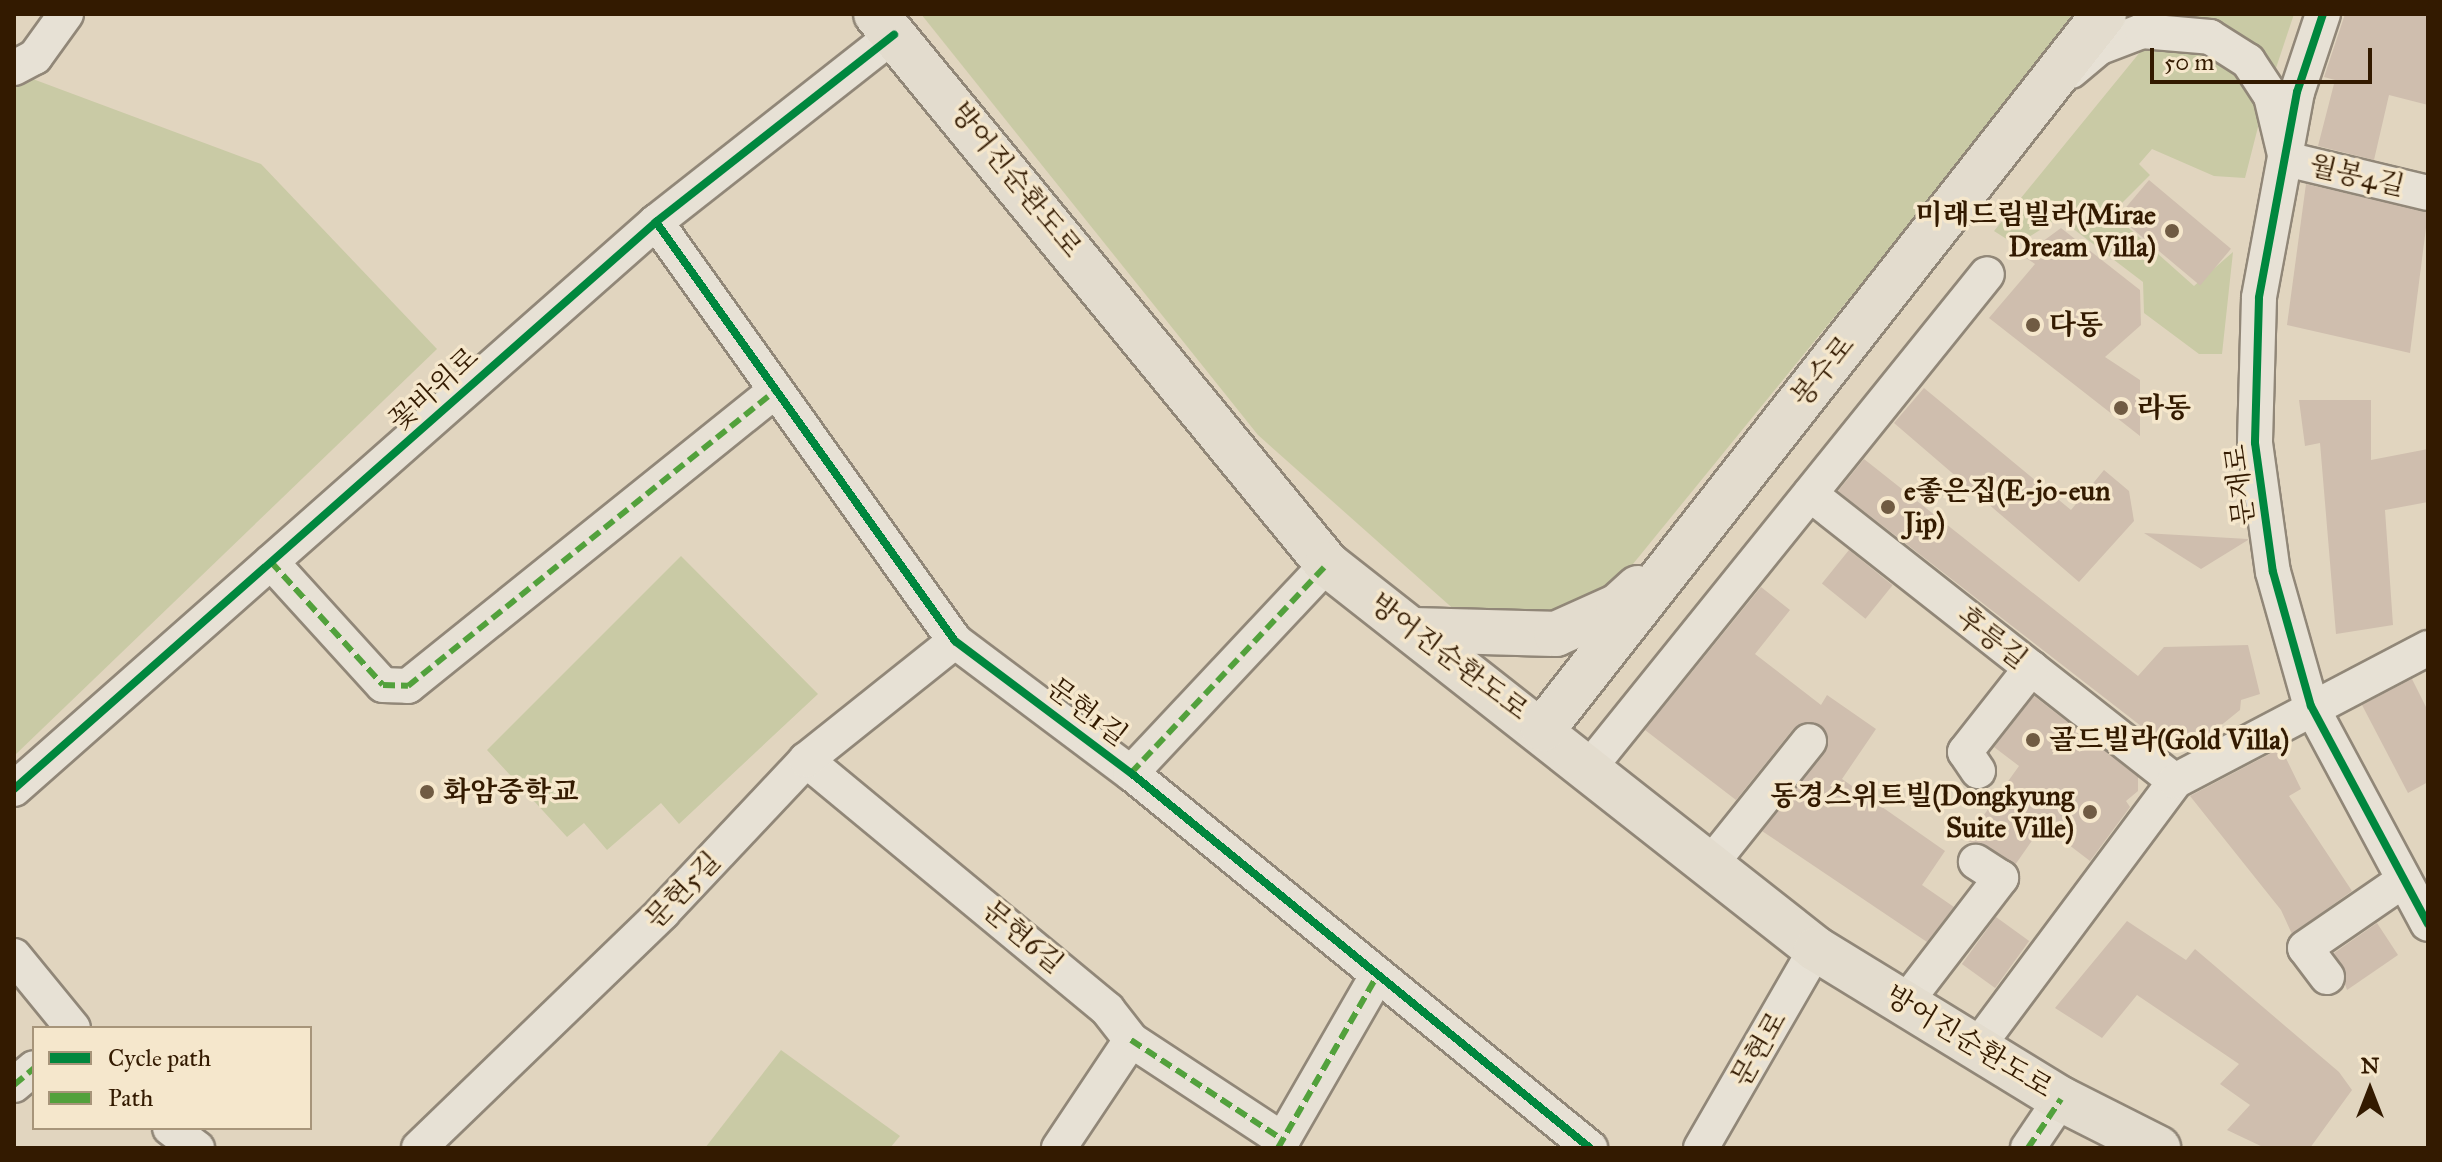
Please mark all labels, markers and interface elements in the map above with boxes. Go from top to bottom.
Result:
scale bar [2154,32,2376,82]
text: 50 m [2164,47,2214,77]
street label: 방어진순환도로 [943,96,1089,264]
street label: 월봉4길 [2306,149,2408,203]
place label: 미래드림빌라(Mirae Dream Villa) [1916,198,2156,264]
marker: 미래드림빌라(Mirae Dream Villa) [2163,222,2181,240]
place label: 다동 [2049,308,2103,342]
marker: 다동 [2024,316,2042,334]
street label: 봉수로 [1784,329,1862,413]
street label: 꽃바위로 [383,340,485,438]
place label: 라동 [2137,391,2191,425]
marker: 라동 [2112,399,2130,417]
street label: 문재로 [2218,443,2262,527]
place label: e좋은집(E-jo-eun Jip) [1904,474,2110,540]
marker: e좋은집(E-jo-eun Jip) [1879,498,1897,516]
street label: 방어진순환도로 [1363,587,1535,727]
street label: 후릉길 [1950,600,2034,676]
street label: 문현1길 [1040,671,1134,753]
place label: 골드빌라(Gold Villa) [2049,723,2289,757]
marker: 골드빌라(Gold Villa) [2024,731,2042,749]
place label: 화암중학교 [443,775,578,809]
place label: 동경스위트빌(Dongkyung Suite Ville) [1770,779,2074,845]
marker: 화암중학교 [418,783,436,801]
marker: 동경스위트빌(Dongkyung Suite Ville) [2081,803,2099,821]
street label: 문현5길 [638,844,728,936]
street label: 문현6길 [976,893,1070,981]
street label: 방어진순환도로 [1879,979,2059,1105]
street label: 문현로 [1724,1005,1794,1093]
legend [32,1026,312,1130]
text: Cycle path [108,1043,211,1073]
north arrow [2330,1050,2410,1130]
text: N [2361,1052,2379,1079]
text: Path [108,1083,153,1113]

